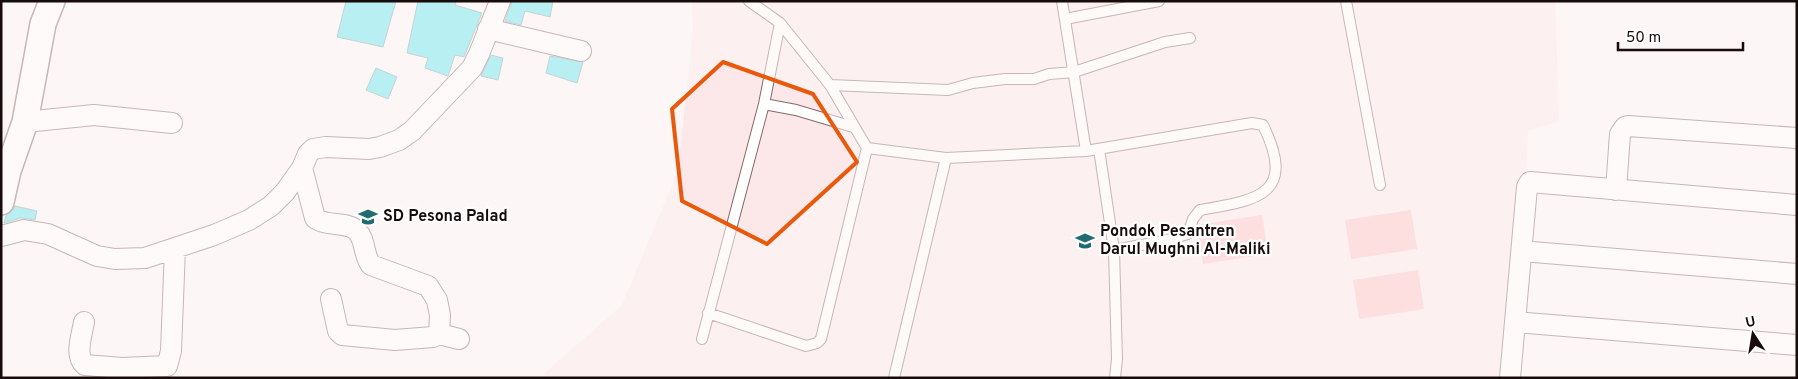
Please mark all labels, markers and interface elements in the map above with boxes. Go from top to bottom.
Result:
scale bar [1618,20,1743,52]
text: 50 m [1626,29,1661,48]
school or university icon: SD Pesona Palad [357,206,379,228]
place label: SD Pesona Palad [383,207,508,227]
place label: Pondok Pesantren Darul Mughni Al-Maliki [1100,222,1271,260]
school or university icon: Pondok Pesantren Darul Mughni Al-Maliki [1074,230,1096,252]
north arrow [1728,309,1778,359]
text: U [1744,313,1757,332]

